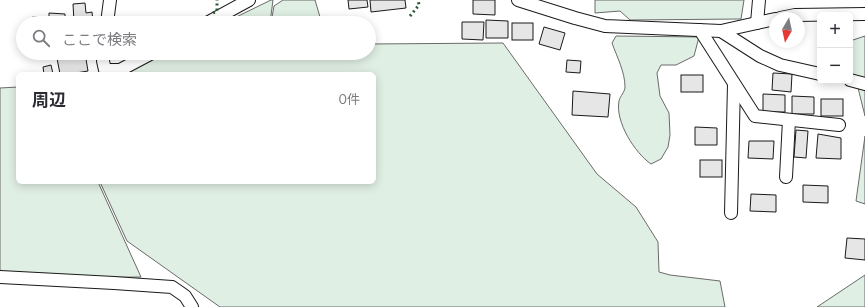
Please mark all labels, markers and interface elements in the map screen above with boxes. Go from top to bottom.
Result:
north arrow [769,12,805,48]
map controls [817,12,853,84]
button: + [817,12,853,48]
search box [16,16,376,60]
icon: search [30,27,52,49]
text: ここで検索 [62,30,137,48]
button: − [817,48,853,84]
text: 周辺 [32,89,66,110]
text: 0件 [339,91,360,107]

